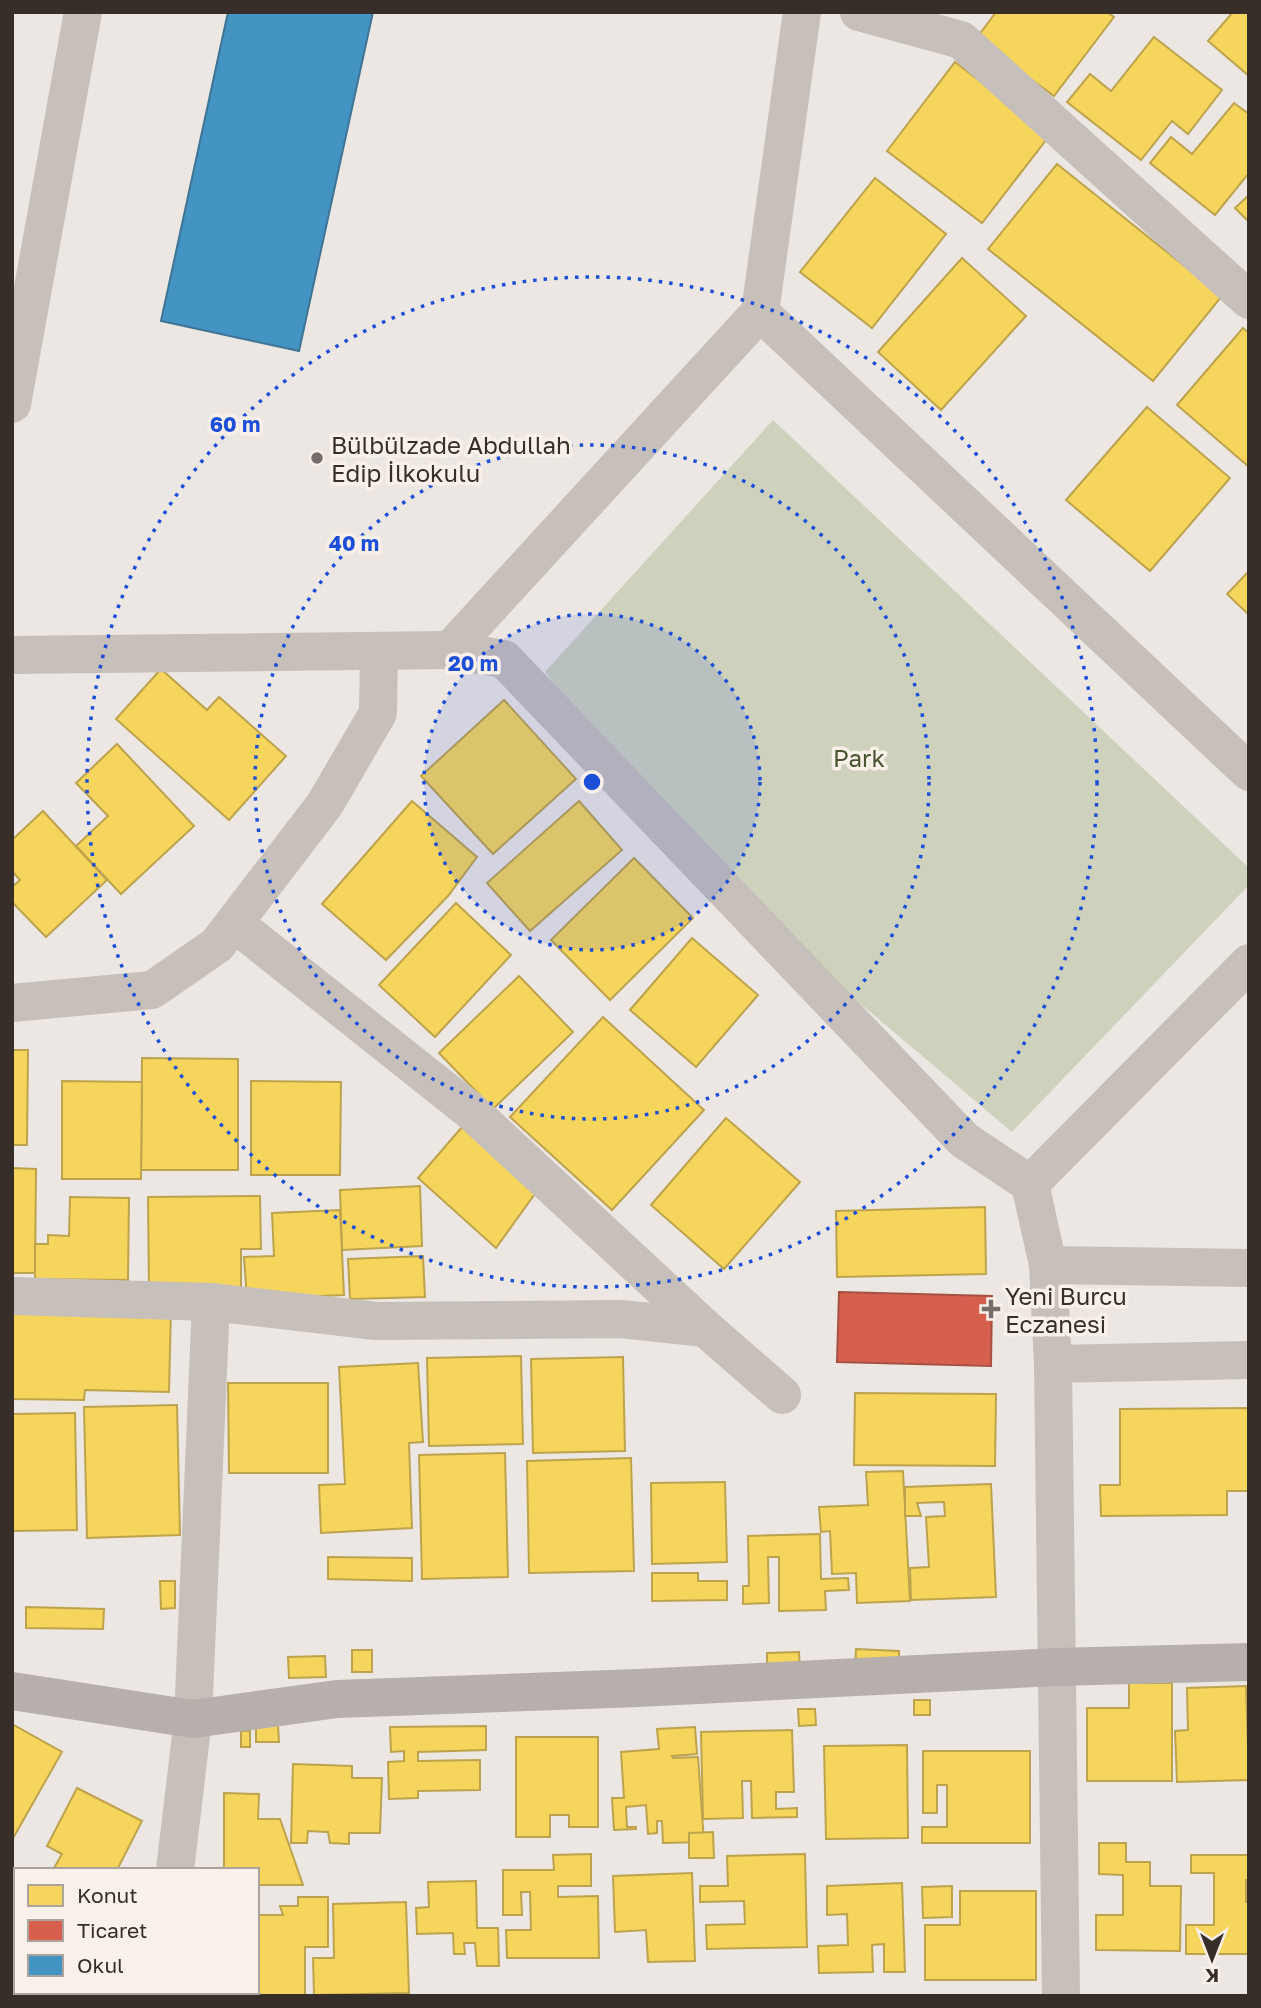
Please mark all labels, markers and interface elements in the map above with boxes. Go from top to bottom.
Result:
text: 60 m [210,411,260,437]
place label: Bülbülzade Abdullah Edip İlkokulu [331,430,571,487]
marker: Bülbülzade Abdullah Edip İlkokulu [309,450,325,466]
text: 40 m [329,530,379,556]
text: 20 m [448,650,498,676]
park label: Park [833,743,885,772]
centre of rings [580,770,604,794]
place label: Yeni Burcu Eczanesi [1005,1281,1127,1338]
marker: Yeni Burcu Eczanesi [983,1301,999,1317]
legend [14,1868,259,1994]
text: Konut [77,1882,138,1908]
text: Ticaret [77,1917,148,1943]
north arrow [1177,1924,1247,1994]
text: Okul [77,1952,124,1978]
text: K [1205,1965,1219,1988]

